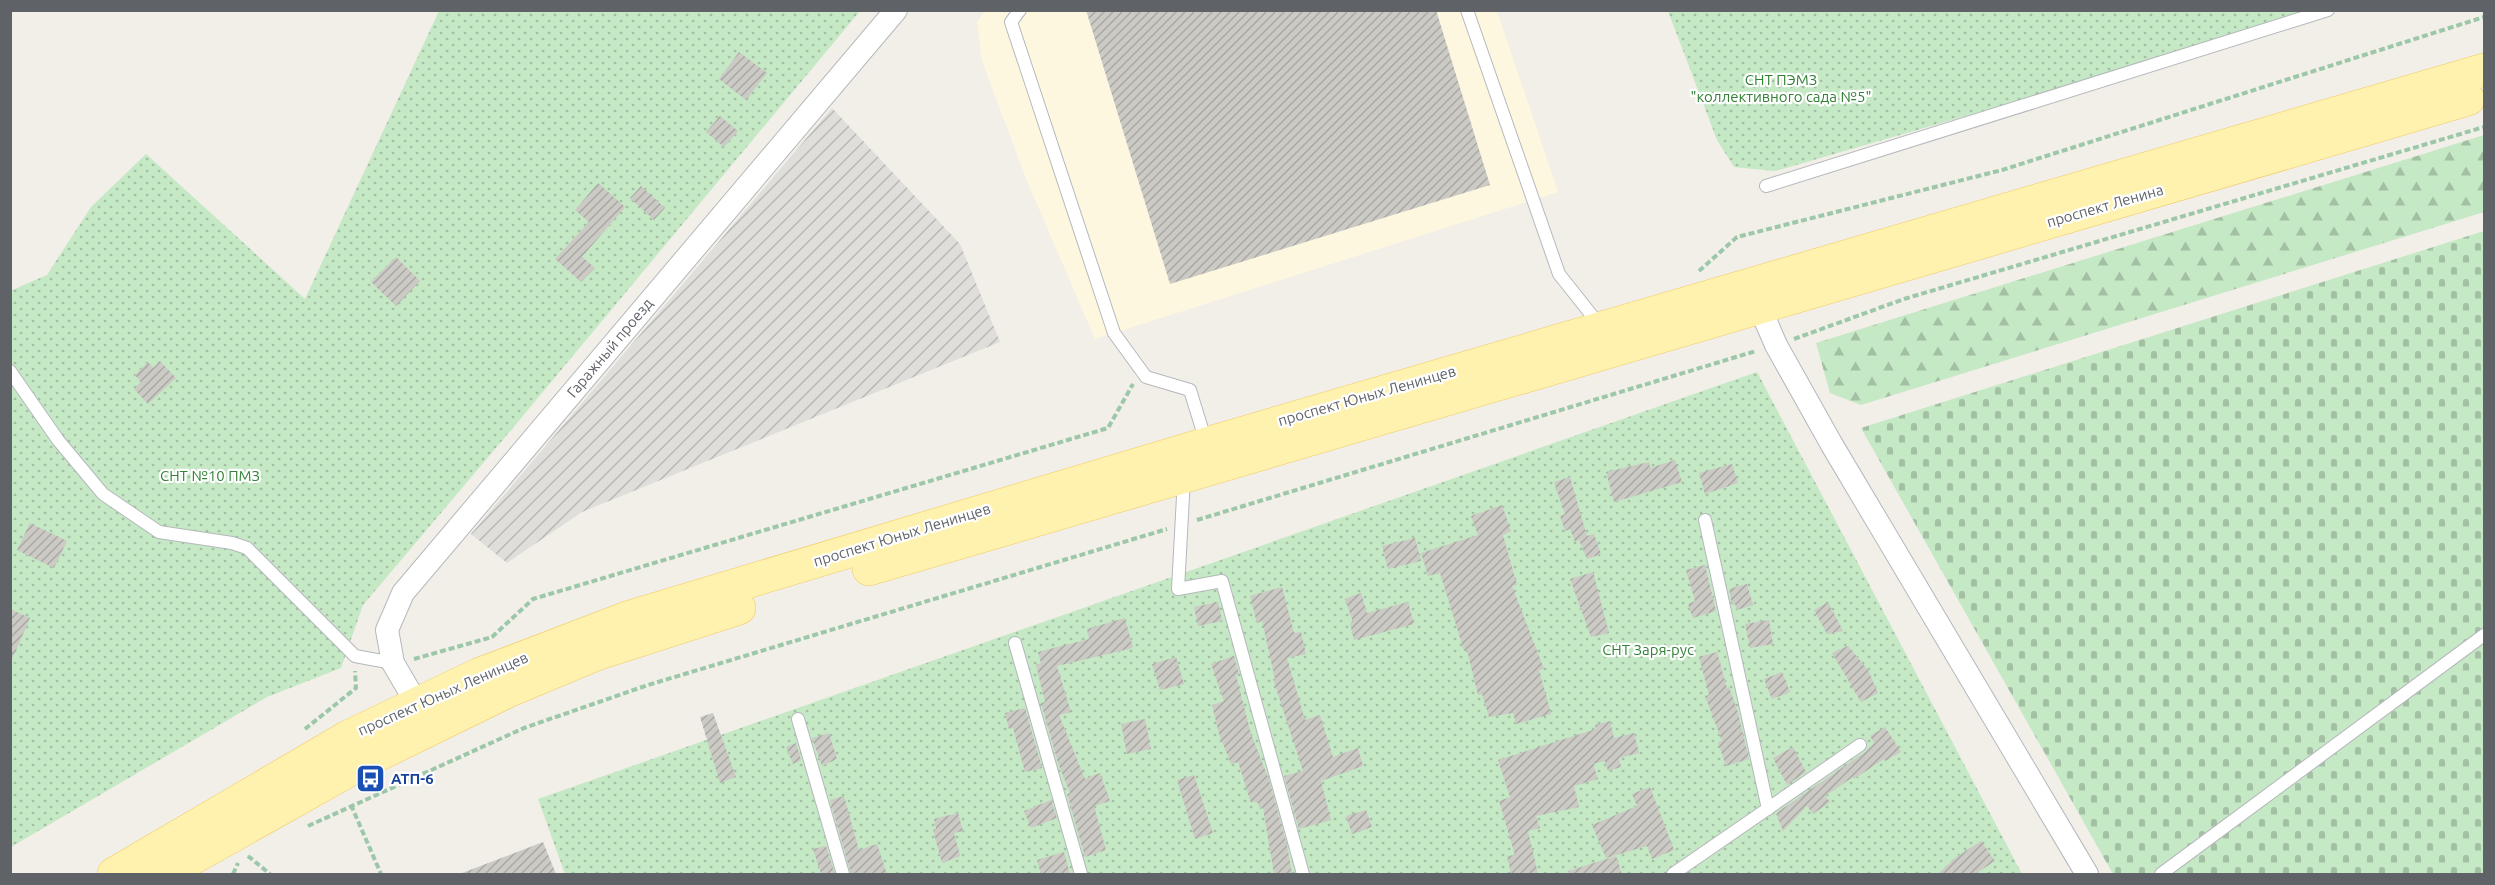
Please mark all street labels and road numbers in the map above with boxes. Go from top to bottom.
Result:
street label: проспект Ленина [2045,181,2165,230]
street label: Гаражный проезд [563,295,656,401]
street label: проспект Юных Ленинцев [1276,362,1458,429]
street label: проспект Юных Ленинцев [811,499,993,570]
street label: проспект Юных Ленинцев [355,648,531,739]

